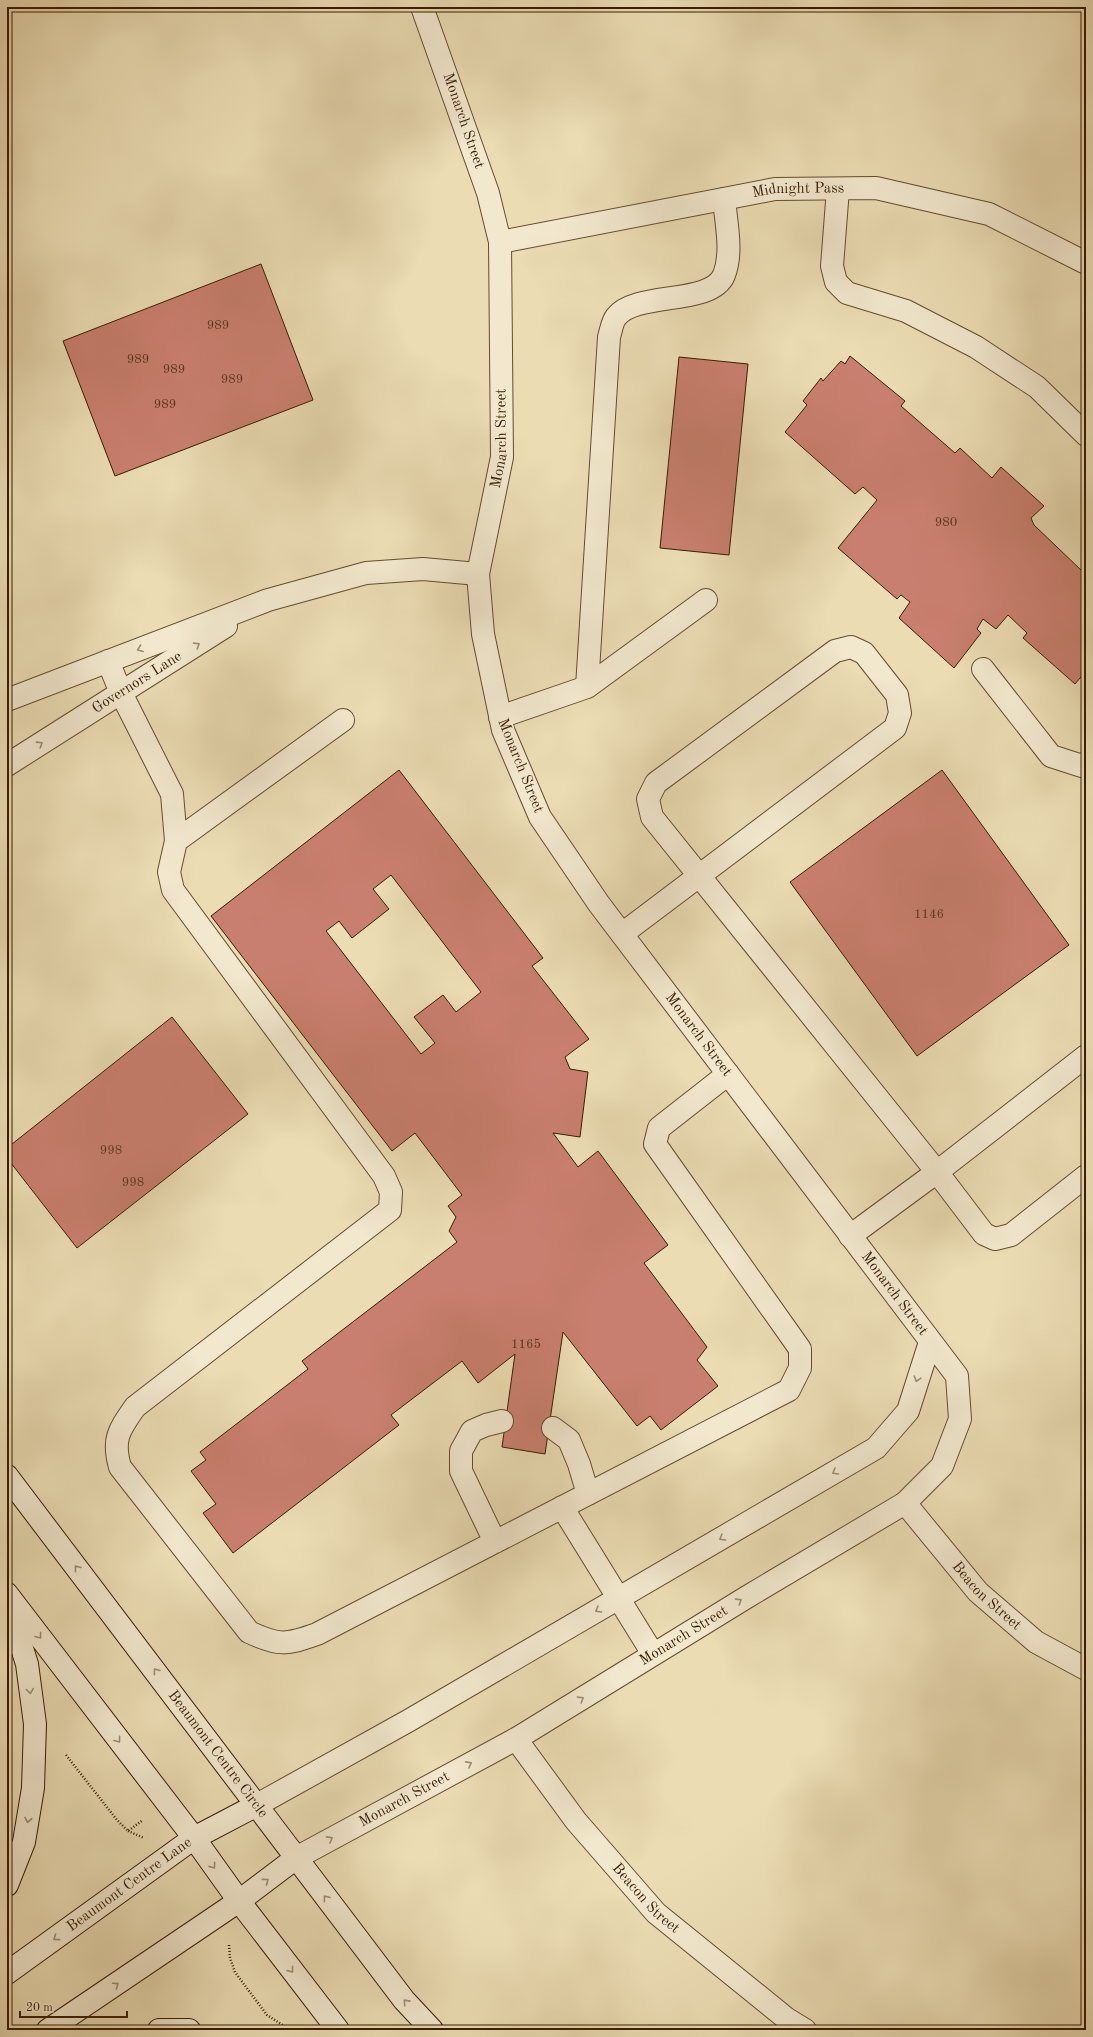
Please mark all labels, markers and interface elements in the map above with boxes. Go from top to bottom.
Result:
street label: Monarch Street [440,71,486,171]
street label: Midnight Pass [751,181,844,201]
house number: 989 [207,319,229,332]
house number: 989 [127,353,149,366]
house number: 989 [163,363,185,376]
house number: 989 [221,373,243,386]
street label: Monarch Street [488,388,510,490]
house number: 989 [154,398,176,411]
house number: 980 [935,516,957,529]
one-way arrow [193,642,200,649]
one-way arrow [136,645,143,653]
street label: Governors Lane [90,649,185,716]
street label: Monarch Street [494,717,546,815]
one-way arrow [36,741,43,749]
house number: 1146 [914,908,944,921]
street label: Monarch Street [662,990,734,1080]
house number: 998 [100,1144,122,1157]
house number: 998 [122,1176,144,1189]
street label: Monarch Street [858,1249,930,1339]
house number: 1165 [511,1338,541,1351]
one-way arrow [913,1375,922,1382]
one-way arrow [832,1468,839,1475]
one-way arrow [719,1533,726,1540]
street label: Beacon Street [949,1559,1024,1633]
one-way arrow [75,1565,82,1572]
one-way arrow [735,1599,742,1606]
street label: Monarch Street [637,1603,730,1669]
one-way arrow [595,1606,602,1613]
one-way arrow [35,1632,42,1639]
one-way arrow [154,1669,161,1676]
one-way arrow [25,1688,34,1694]
street label: Beaumont Centre Circle [165,1688,271,1821]
one-way arrow [577,1696,584,1703]
one-way arrow [114,1735,121,1742]
one-way arrow [465,1761,472,1769]
street label: Monarch Street [356,1769,452,1830]
one-way arrow [24,1817,32,1823]
street label: Beaumont Centre Lane [64,1835,195,1935]
one-way arrow [326,1837,333,1844]
one-way arrow [208,1861,215,1868]
street label: Beacon Street [609,1861,682,1936]
one-way arrow [261,1878,268,1885]
one-way arrow [324,1896,331,1903]
one-way arrow [53,1933,60,1941]
one-way arrow [287,1965,294,1972]
one-way arrow [111,1983,118,1990]
scale bar [20,1993,127,2019]
one-way arrow [403,1999,410,2006]
text: 20 m [26,2002,53,2014]

